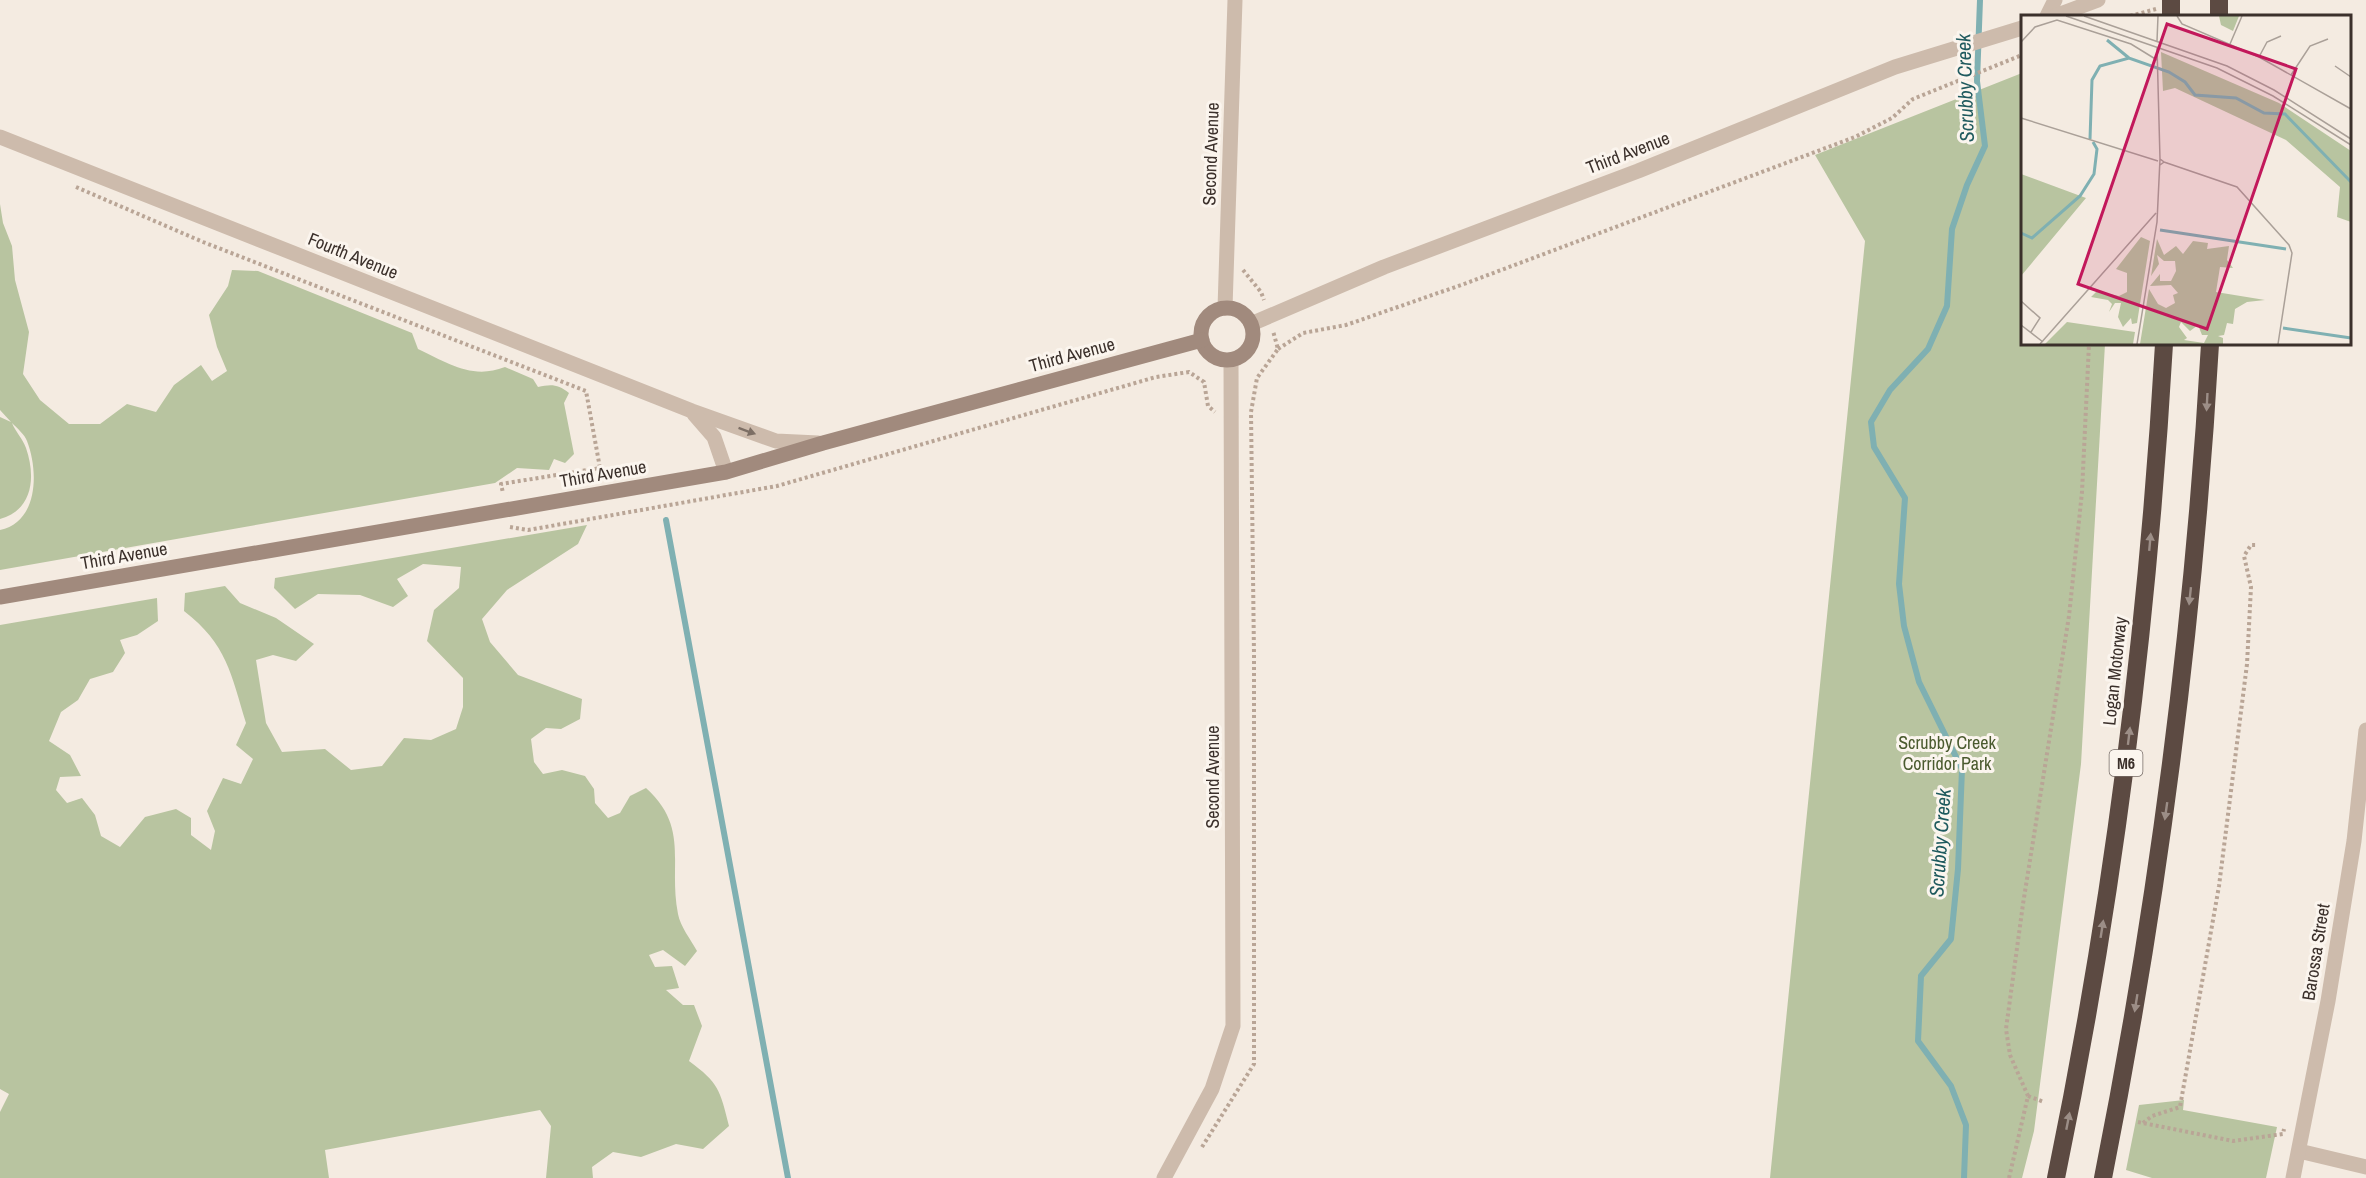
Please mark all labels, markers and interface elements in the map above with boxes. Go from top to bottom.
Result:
inset map [2021,15,2351,345]
water label: Scrubby Creek [1949,33,1980,143]
street label: Second Avenue [1196,102,1225,206]
street label: Third Avenue [1582,125,1673,180]
street label: Fourth Avenue [304,226,402,285]
street label: Third Avenue [1026,331,1117,378]
one-way arrow [2202,392,2211,411]
one-way arrow [738,427,756,436]
street label: Third Avenue [558,454,648,493]
one-way arrow [2145,532,2155,551]
street label: Third Avenue [79,536,169,575]
one-way arrow [2185,587,2195,606]
street label: Logan Motorway [2096,615,2133,727]
street label: Second Avenue [1200,725,1225,829]
one-way arrow [2125,726,2134,745]
park label: Scrubby Creek Corridor Park [1898,730,1996,776]
road number: M6 [2110,750,2142,776]
water label: Scrubby Creek [1922,787,1957,898]
one-way arrow [2161,801,2170,820]
street label: Barossa Street [2296,902,2335,1002]
one-way arrow [2098,919,2107,938]
one-way arrow [2131,994,2140,1013]
one-way arrow [2064,1111,2073,1130]

